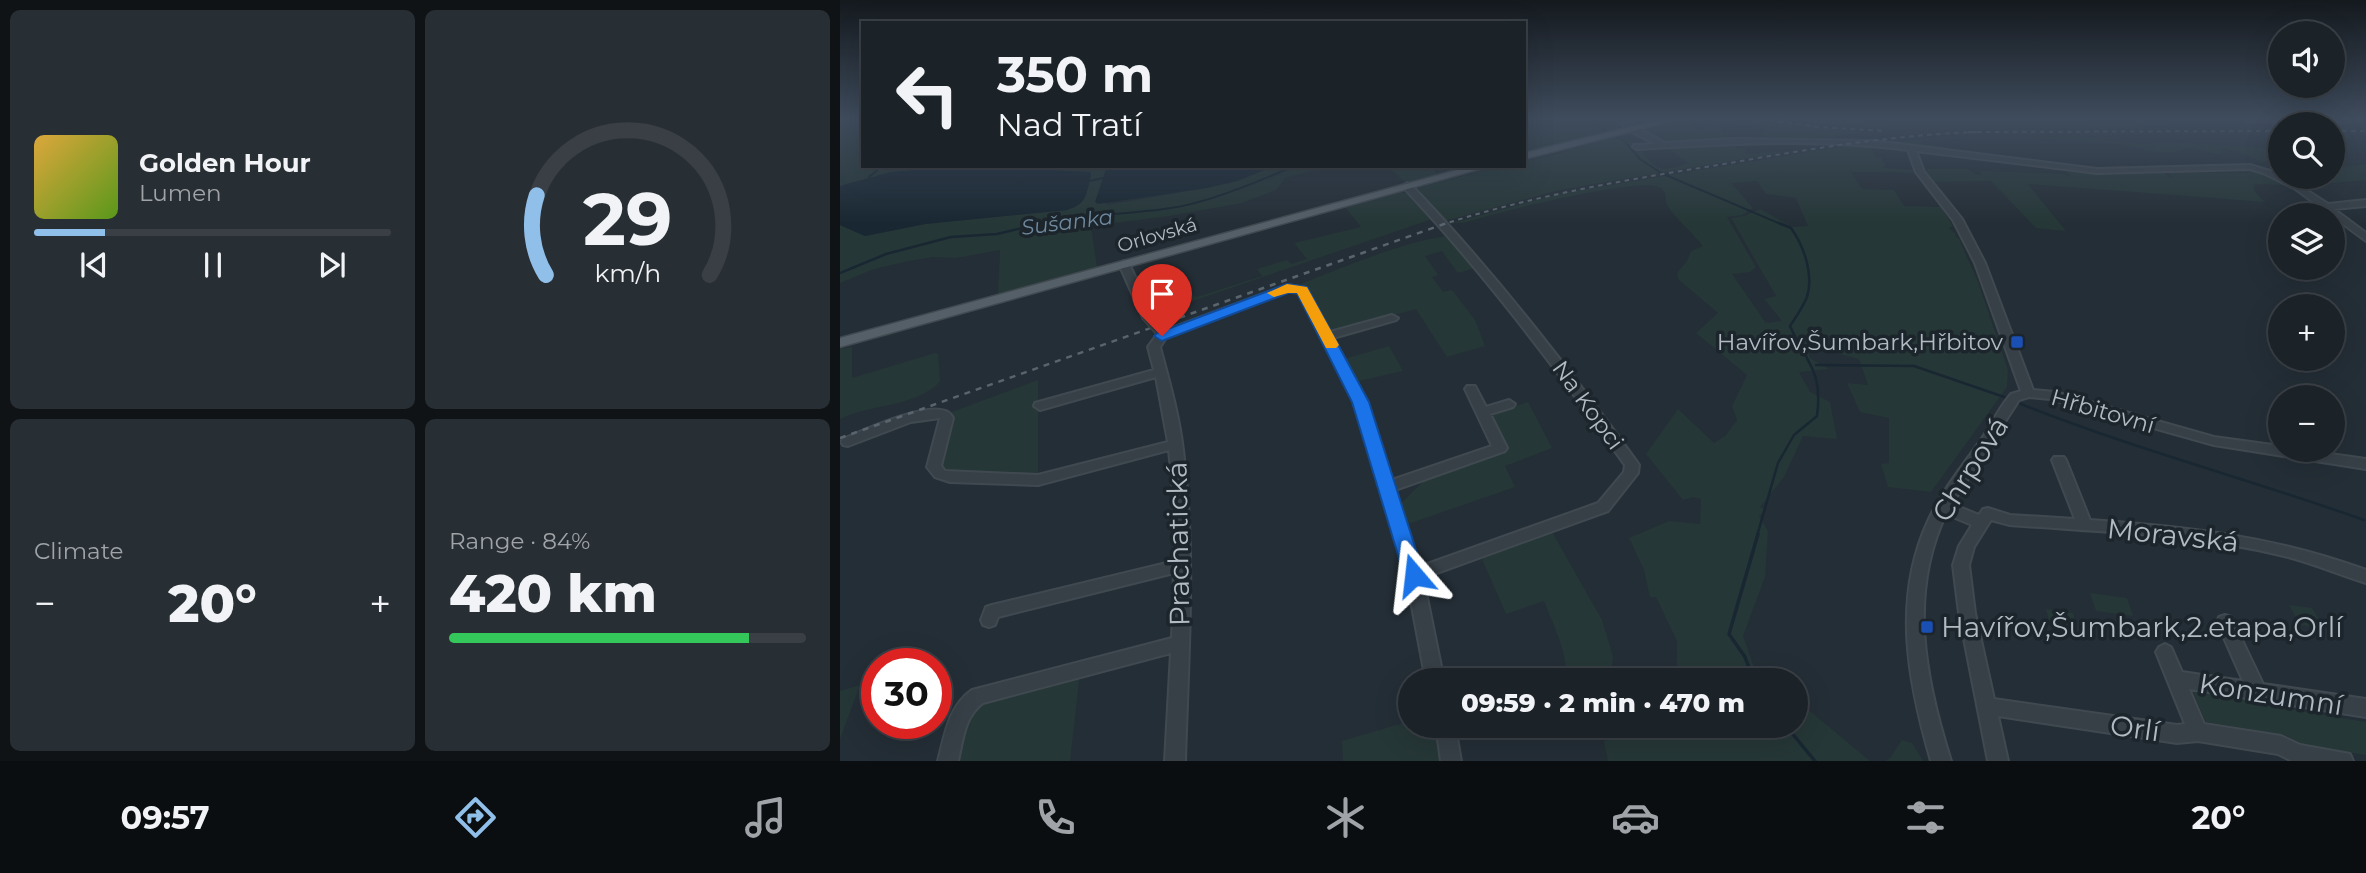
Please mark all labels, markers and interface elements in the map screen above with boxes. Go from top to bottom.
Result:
map controls [2268,21,2345,462]
button: sound [2268,21,2345,98]
text: 350 m [997,45,1153,104]
icon: left [882,49,973,140]
text: Nad Tratí [997,105,1142,144]
button: search [2268,112,2345,189]
text: Golden Hour [139,147,311,179]
text: 29 [583,176,672,264]
text: Lumen [139,179,222,207]
button: layers [2268,203,2345,280]
water label: Sušanka [1020,204,1114,240]
street label: Orlovská [1114,213,1200,257]
icon: previous [75,246,113,284]
icon: pause [194,246,232,284]
icon: next [313,246,351,284]
text: km/h [594,258,661,288]
pin [1132,264,1192,336]
icon: arrive [1143,275,1181,313]
button: + [2268,294,2345,371]
place label: Havířov,Šumbark,Hřbitov [1717,328,2004,356]
marker: Havířov,Šumbark,Hřbitov [2009,334,2025,350]
street label: Na Kopci [1546,355,1630,455]
street label: Hřbitovní [2048,383,2159,439]
button: − [2268,385,2345,462]
street label: Chrpová [1925,410,2015,528]
street label: Prachatická [1160,461,1196,627]
street label: Moravská [2105,511,2241,559]
text: Range · 84% [449,527,590,555]
text: Climate [34,537,123,565]
position arrow [1377,538,1451,612]
text: 420 km [449,562,657,625]
text: 20° [168,572,257,635]
text: − [34,580,56,627]
text: + [369,580,391,627]
place label: Havířov,Šumbark,2.etapa,Orlí [1941,610,2344,644]
marker: Havířov,Šumbark,2.etapa,Orlí [1919,619,1935,635]
speed limit sign: 30 [861,648,952,739]
street label: Konzumní [2197,666,2347,722]
text: 09:59 · 2 min · 470 m [1461,687,1745,719]
street label: Orlí [2108,708,2163,748]
icon: directions [451,793,500,842]
icon: music [741,793,790,842]
icon: phone [1031,793,1080,842]
icon: climate [1321,793,1370,842]
icon: car [1611,793,1660,842]
icon: filters [1901,793,1950,842]
text: 09:57 [121,798,210,837]
text: 20° [2191,798,2245,837]

